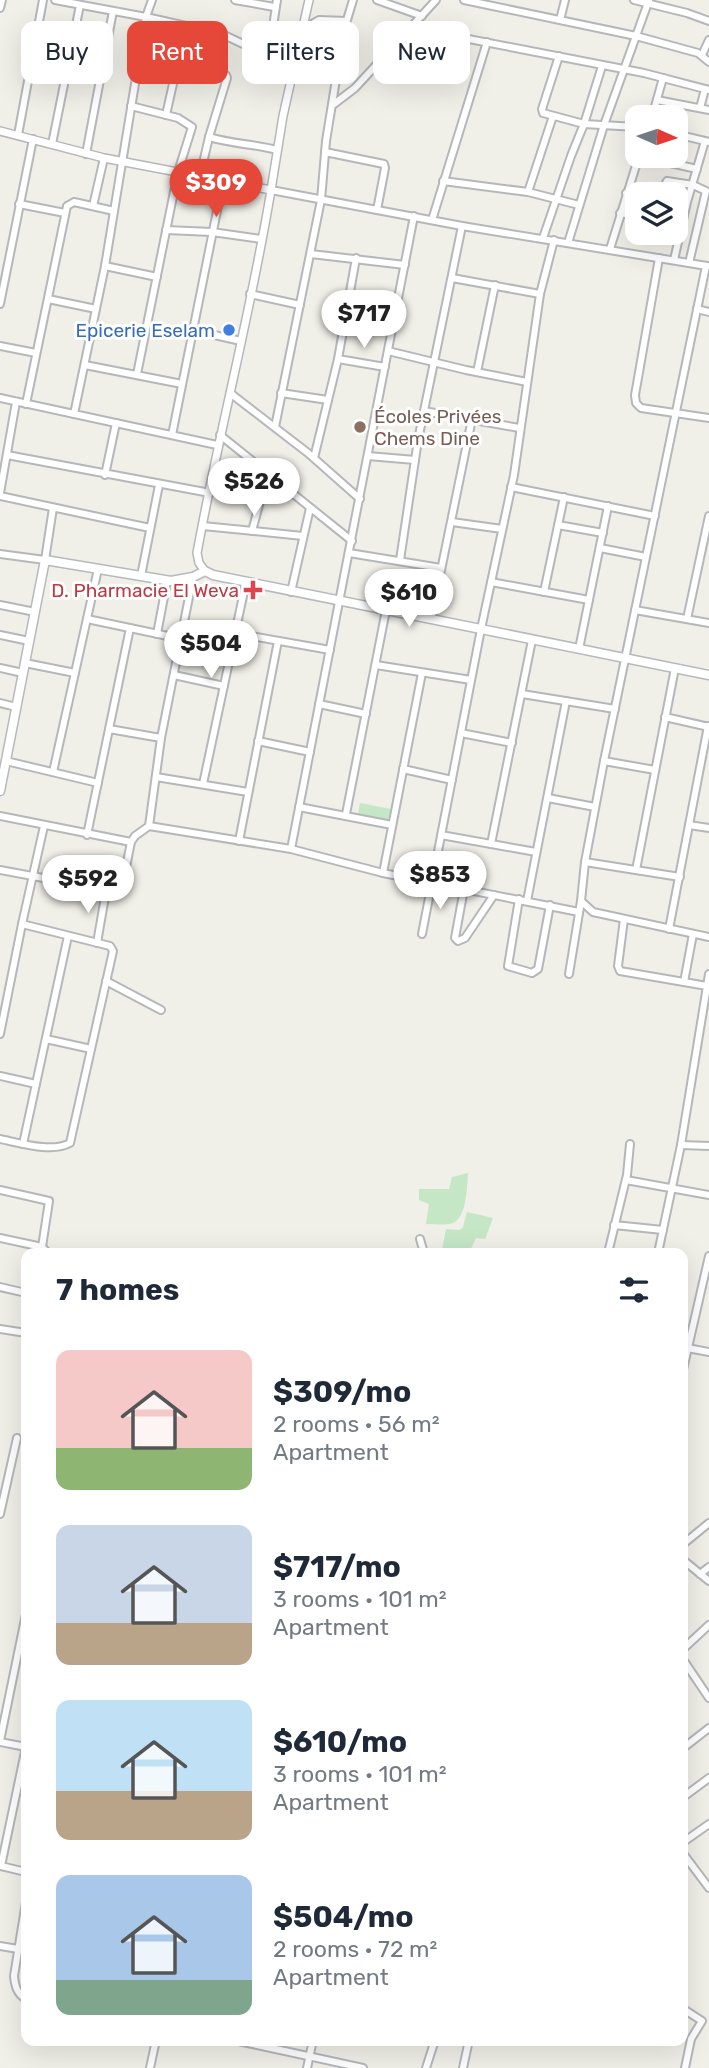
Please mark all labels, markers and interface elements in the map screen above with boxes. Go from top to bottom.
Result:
chip: Buy [21,21,113,84]
chip: Rent [127,21,228,84]
chip: Filters [242,21,359,84]
chip: New [373,21,470,84]
north arrow [625,105,688,168]
map controls [625,105,688,245]
pin: $309 [175,160,257,219]
text: $309 [186,168,246,196]
button: layers [625,182,688,245]
pin: $717 [323,290,405,350]
text: $717 [337,299,391,327]
place label: Epicerie Eselam [75,319,215,342]
marker: Epicerie Eselam [221,322,237,338]
place label: Écoles Privées Chems Dine [374,405,502,450]
marker: Écoles Privées Chems Dine [352,419,368,435]
pin: $526 [213,458,295,518]
text: $526 [224,467,284,495]
pin: $610 [368,570,450,629]
text: $610 [381,578,437,606]
place label: D. Pharmacie El Weva [51,579,239,602]
marker: D. Pharmacie El Weva [245,582,261,598]
pin: $504 [170,620,252,680]
text: $504 [180,629,242,657]
pin: $853 [399,852,481,911]
pin: $592 [47,856,129,915]
text: $853 [410,860,470,888]
text: $592 [58,864,118,892]
icon: filters [615,1271,653,1309]
text: 7 homes [56,1272,179,1308]
text: $309/mo [273,1374,411,1410]
icon: home [112,1378,196,1462]
text: 2 rooms · 56 m² [273,1410,440,1438]
text: Apartment [273,1438,389,1466]
text: $717/mo [273,1549,401,1585]
icon: home [112,1553,196,1637]
text: 3 rooms · 101 m² [273,1585,447,1613]
text: Apartment [273,1613,389,1641]
text: $610/mo [273,1724,407,1760]
icon: home [112,1728,196,1812]
text: 3 rooms · 101 m² [273,1760,447,1788]
text: Apartment [273,1788,389,1816]
text: $504/mo [273,1899,414,1935]
icon: home [112,1903,196,1987]
text: 2 rooms · 72 m² [273,1935,437,1963]
text: Apartment [273,1963,389,1991]

